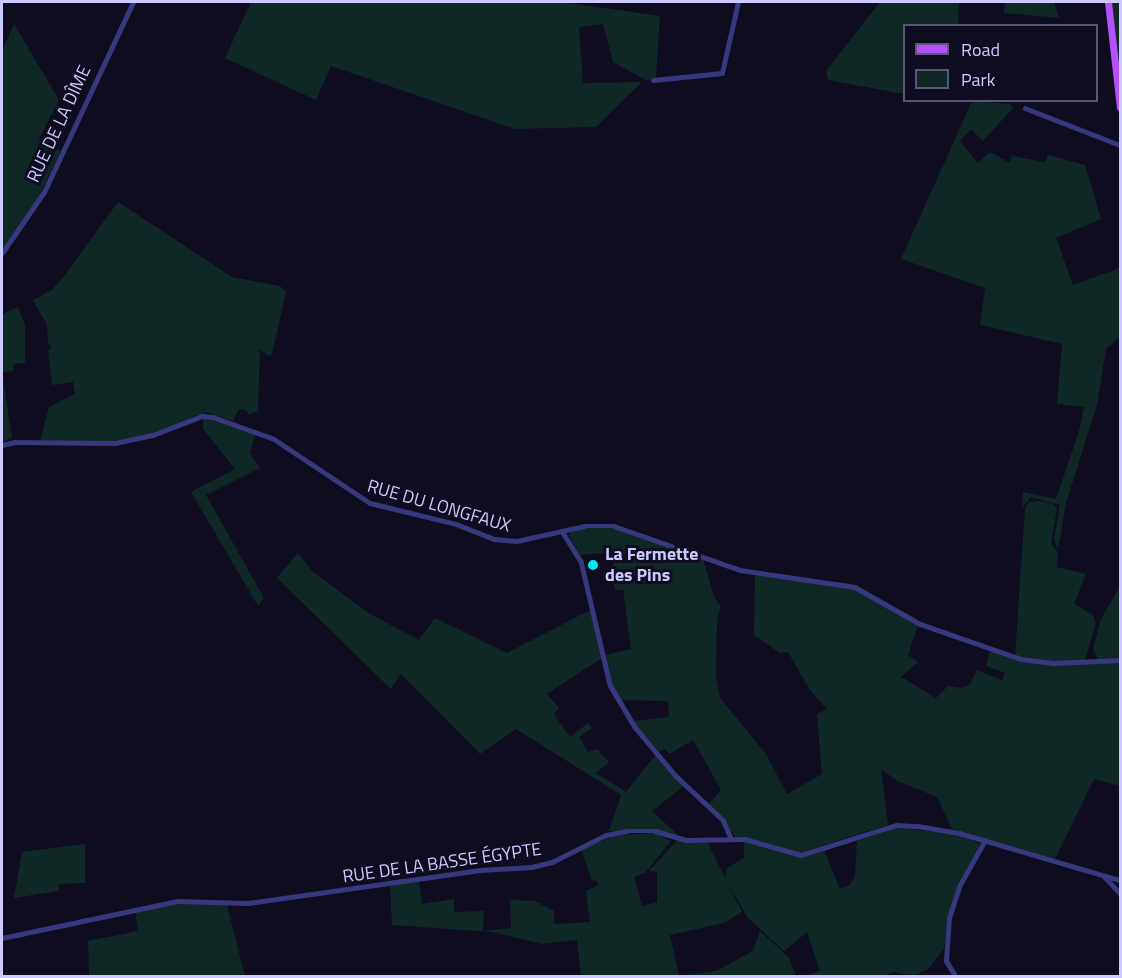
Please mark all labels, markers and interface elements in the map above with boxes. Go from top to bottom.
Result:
legend [903,24,1098,102]
text: Road [961,36,1000,63]
street label: RUE DE LA DÎME [22,62,96,186]
text: Park [961,66,995,93]
street label: RUE DU LONGFAUX [365,475,513,537]
place label: La Fermette des Pins [605,544,698,586]
marker: La Fermette des Pins [586,558,600,572]
street label: RUE DE LA BASSE ÉGYPTE [341,838,543,888]

